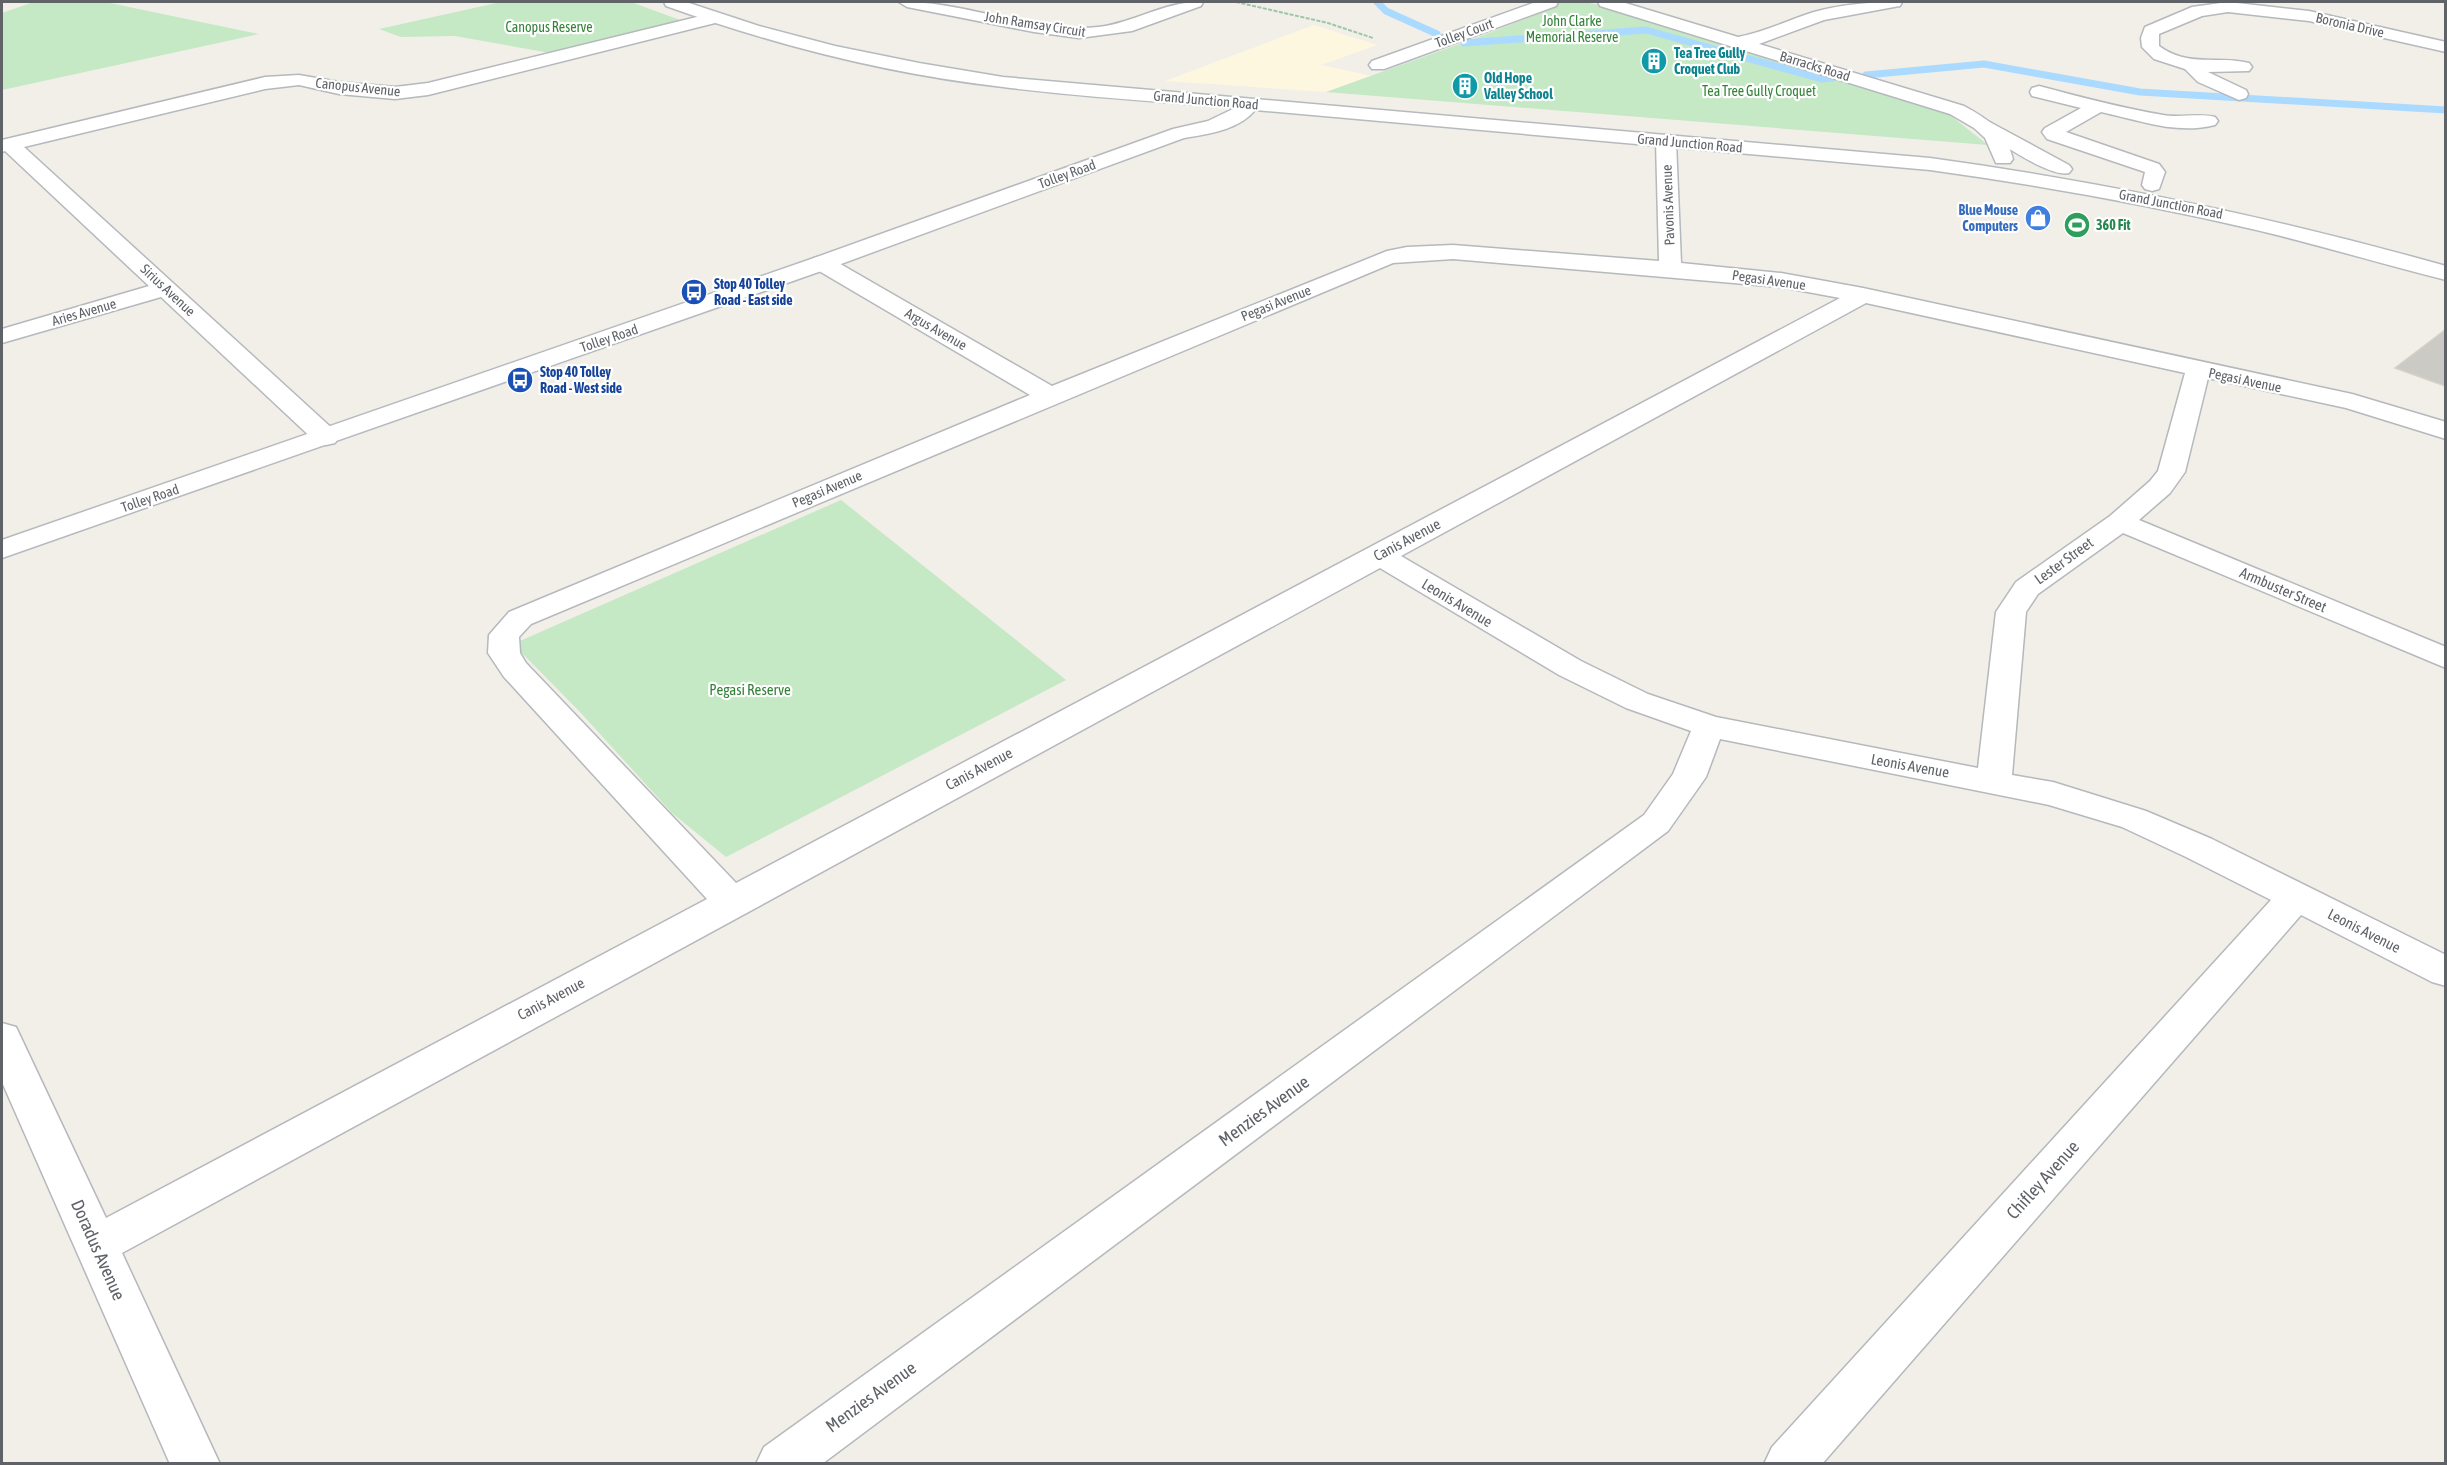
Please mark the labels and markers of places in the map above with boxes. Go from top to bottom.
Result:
place label: Tea Tree Gully Croquet Club [1674,45,1746,77]
building icon: Tea Tree Gully Croquet Club [1639,46,1669,76]
place label: Old Hope Valley School [1483,70,1553,102]
building icon: Old Hope Valley School [1450,71,1480,101]
place label: Blue Mouse Computers [1959,202,2018,234]
shop icon: Blue Mouse Computers [2023,203,2053,233]
sports icon: 360 Fit [2062,210,2092,240]
place label: 360 Fit [2096,217,2131,233]
place label: Stop 40 Tolley Road - East side [714,276,793,308]
bus stop icon: Stop 40 Tolley Road - East side [679,277,709,307]
place label: Stop 40 Tolley Road - West side [540,364,622,396]
bus stop icon: Stop 40 Tolley Road - West side [505,365,535,395]

